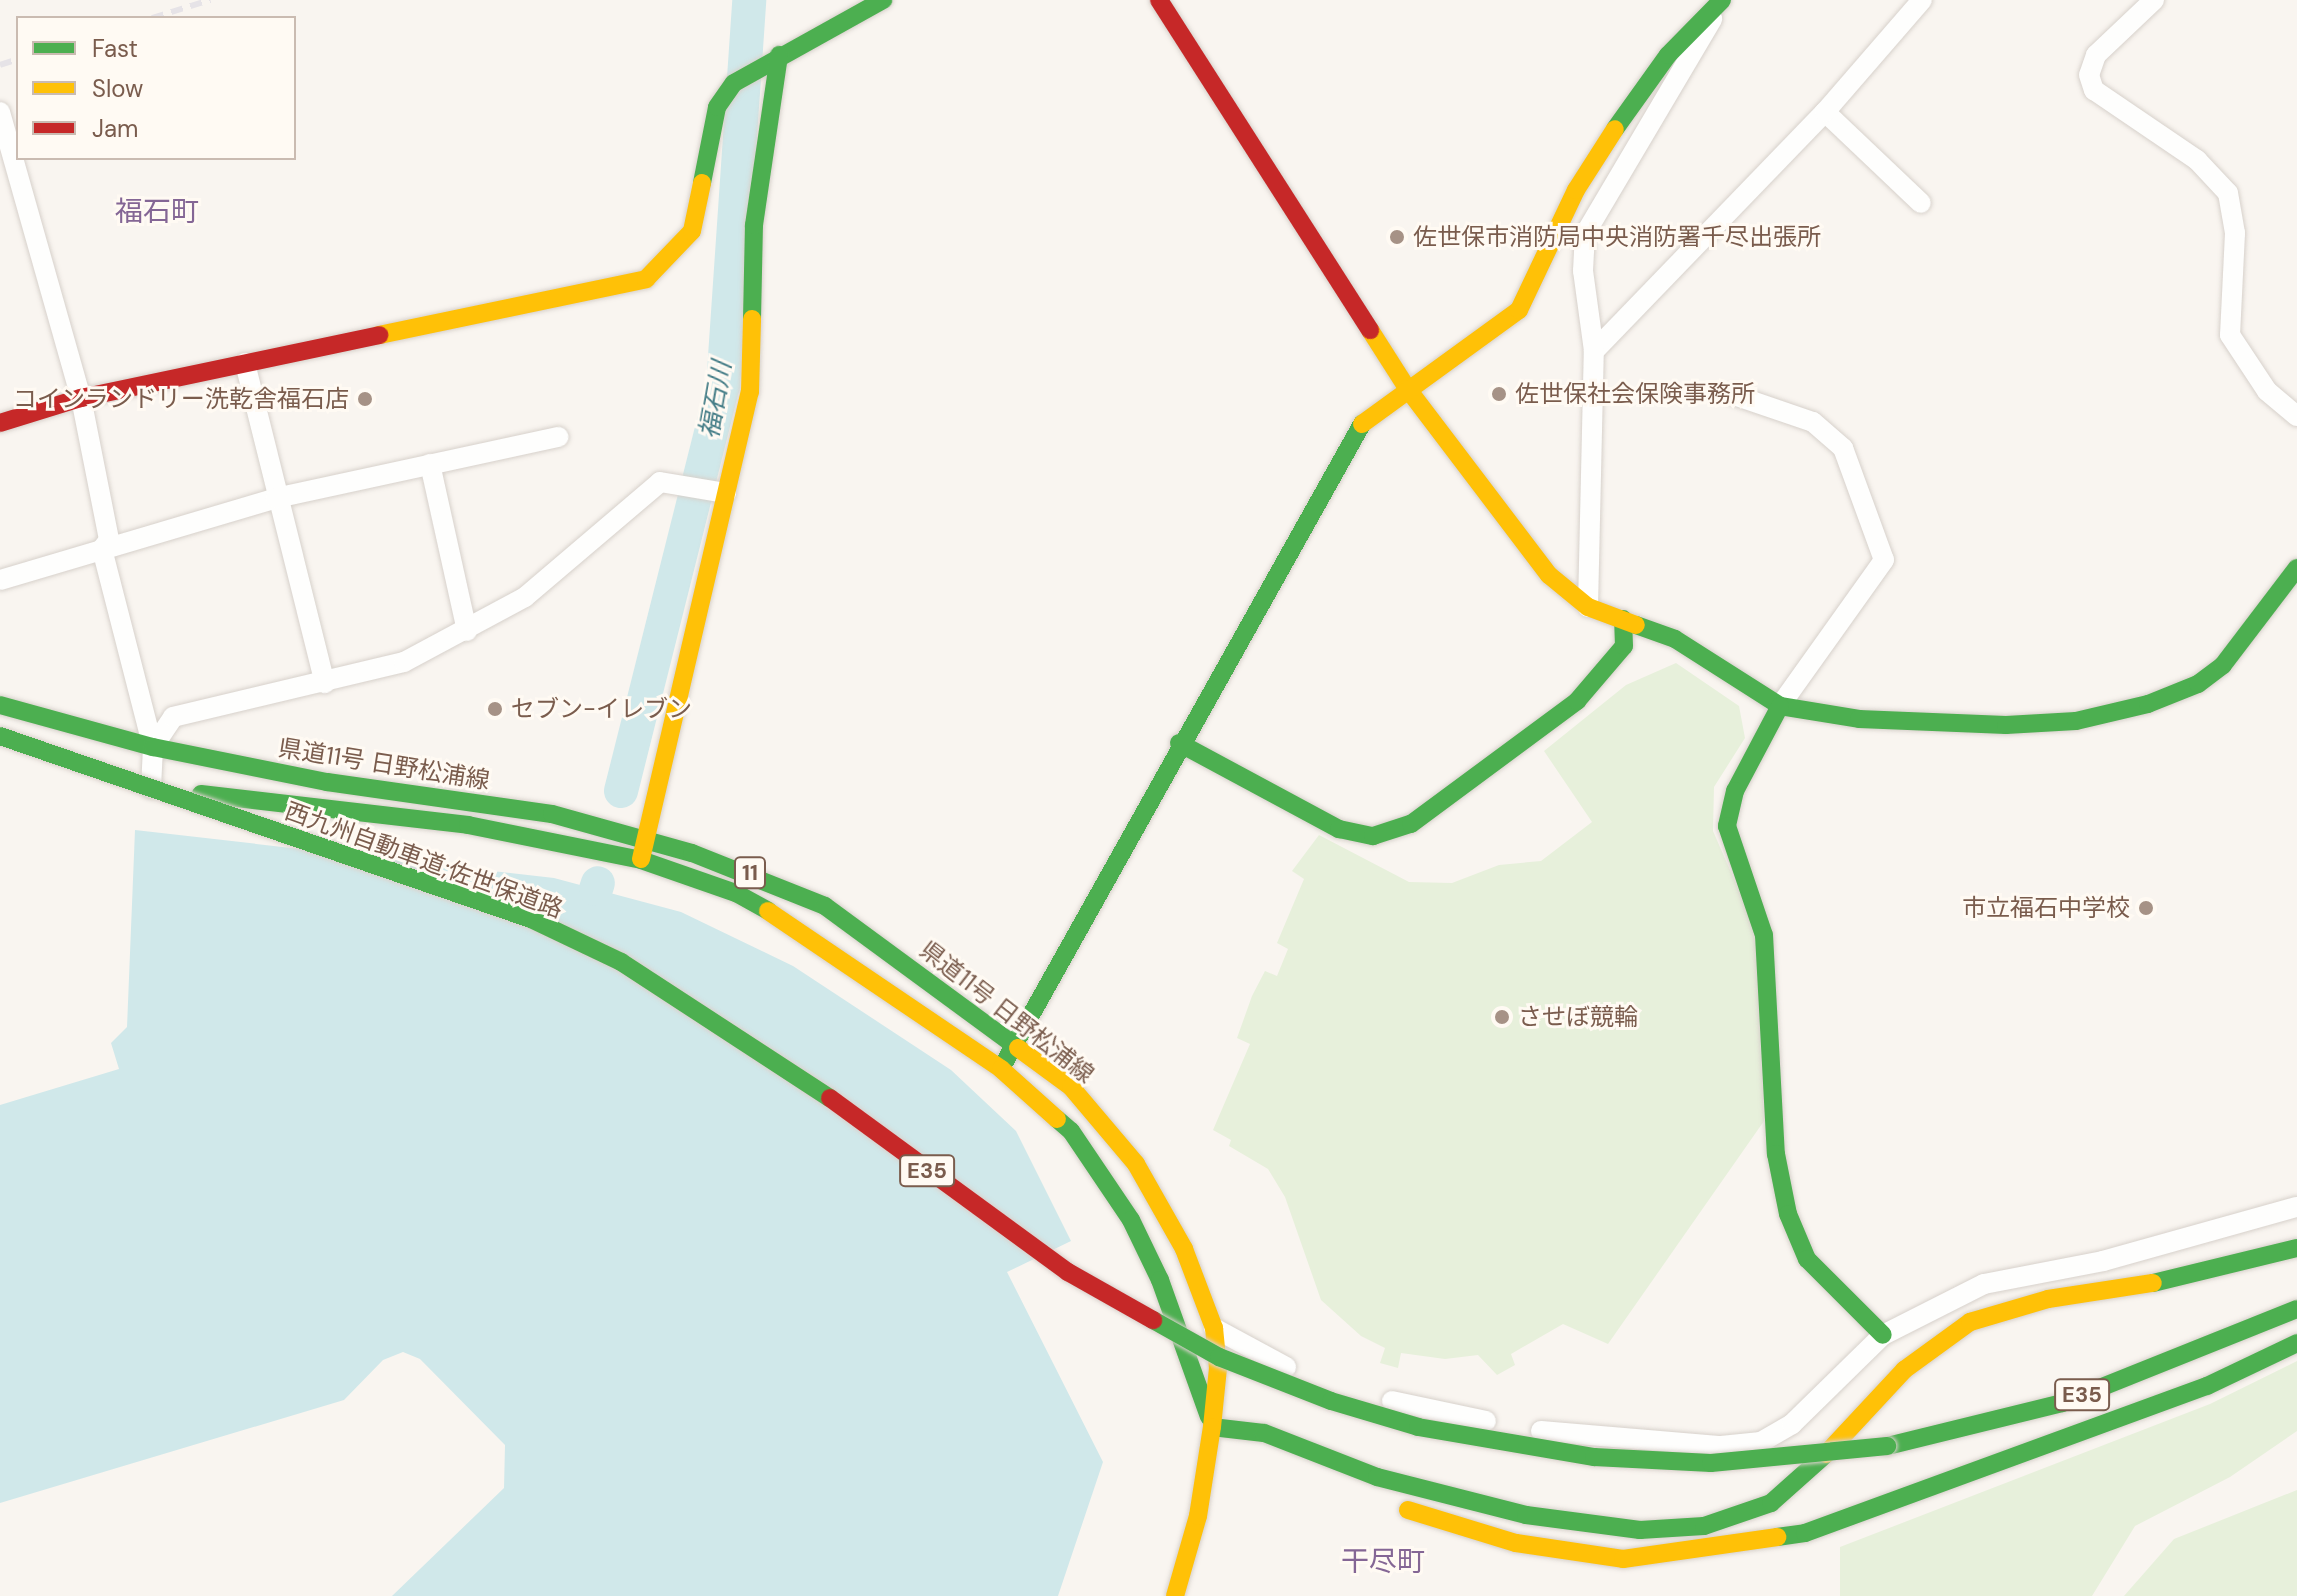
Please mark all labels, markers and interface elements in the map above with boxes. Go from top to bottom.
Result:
legend [16,16,296,160]
text: Fast [92,33,138,64]
text: Slow [92,73,143,104]
text: Jam [92,113,138,144]
district label: 福石町 [115,195,199,229]
place label: 佐世保市消防局中央消防署千尽出張所 [1413,223,1821,251]
marker: 佐世保市消防局中央消防署千尽出張所 [1388,228,1406,246]
water label: 福石川 [694,359,738,441]
place label: 佐世保社会保険事務所 [1515,380,1755,408]
place label: コインランドリー洗乾舎福石店 [13,385,349,413]
marker: 佐世保社会保険事務所 [1490,385,1508,403]
marker: コインランドリー洗乾舎福石店 [356,390,374,408]
place label: セブン-イレブン [511,695,692,723]
marker: セブン-イレブン [486,700,504,718]
street label: 県道11号 日野松浦線 [276,733,492,795]
street label: 西九州自動車道;佐世保道路 [281,796,567,924]
road number: 11 [732,855,768,891]
place label: 市立福石中学校 [1962,894,2130,922]
marker: 市立福石中学校 [2137,899,2155,917]
street label: 県道11号 日野松浦線 [914,935,1100,1089]
place label: させぼ競輪 [1518,1003,1638,1031]
marker: させぼ競輪 [1493,1008,1511,1026]
road number: E35 [899,1153,955,1189]
road number: E35 [2054,1377,2110,1413]
district label: 干尽町 [1341,1545,1425,1579]

